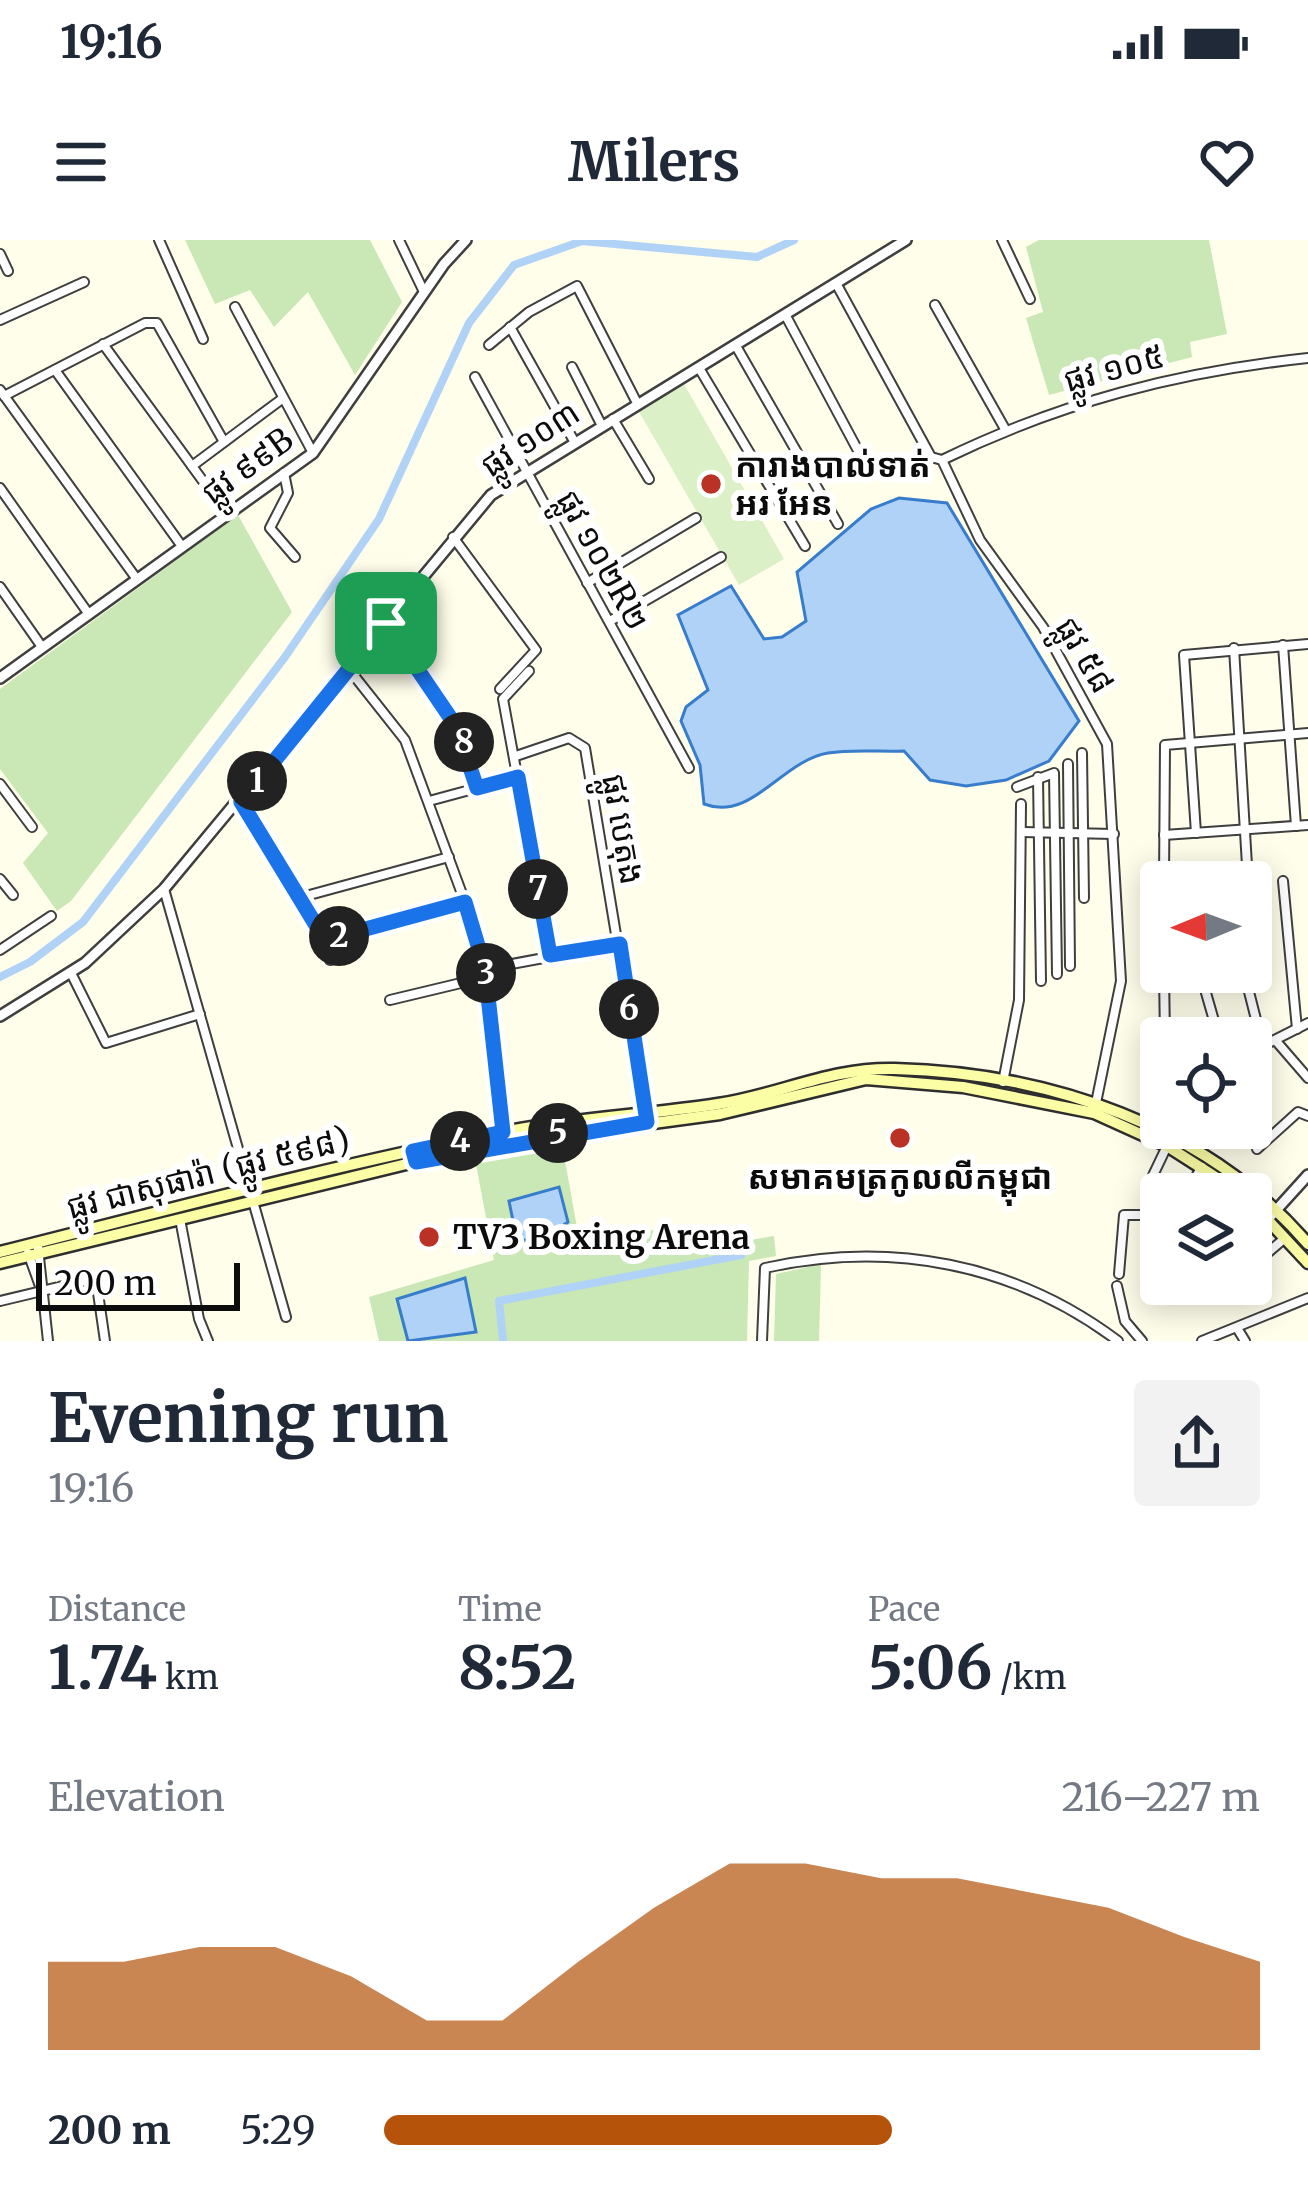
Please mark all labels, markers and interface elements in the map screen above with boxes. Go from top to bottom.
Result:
text: 19:16 [60,14,163,70]
text: Milers [568,128,740,196]
icon: menu [48,129,114,195]
icon: heart [1194,129,1260,195]
street label: ផ្លូវ ១០៥ [1059,335,1171,410]
street label: ផ្លូវ ១០៣ [473,392,592,493]
street label: ផ្លូវ ៩៩B [193,419,306,520]
place label: ការាងបាល់ទាត់ អរ អែន [735,445,931,524]
marker: ការាងបាល់ទាត់ អរ អែន [698,471,724,497]
street label: ផ្លូវ ១០២R២ [540,483,658,642]
pin [335,572,437,674]
icon: arrive [353,590,419,656]
street label: ផ្លូវ ៥៨ [1039,610,1124,705]
pin: 8 [434,712,494,772]
text: 8 [454,721,474,762]
pin: 1 [227,751,287,811]
text: 1 [249,760,265,801]
street label: ផ្លូវ បេតុង [584,770,653,889]
pin: 7 [508,859,568,919]
north arrow [1140,861,1272,993]
map controls [1140,861,1272,1305]
text: 7 [528,868,548,909]
pin: 2 [309,906,369,966]
text: 2 [329,915,349,956]
pin: 3 [456,943,516,1003]
text: 3 [477,952,495,993]
pin: 6 [599,979,659,1039]
text: 6 [619,988,639,1029]
button: locate [1140,1017,1272,1149]
pin: 5 [528,1103,588,1163]
pin: 4 [430,1111,490,1171]
text: 5 [548,1112,568,1153]
street label: ផ្លូវ ជាសុផារ៉ា (ផ្លូវ ៥៩៨) [62,1118,356,1236]
text: 4 [450,1120,470,1161]
marker: សមាគមត្រកូលលីកម្ពុជា [887,1125,913,1151]
place label: សមាគមត្រកូលលីកម្ពុជា [748,1157,1052,1206]
button: layers [1140,1173,1272,1305]
place label: TV3 Boxing Arena [453,1217,750,1258]
marker: TV3 Boxing Arena [416,1224,442,1250]
scale bar [36,1257,240,1310]
text: 200 m [54,1263,156,1304]
text: Evening run [48,1377,449,1460]
button: share [1134,1380,1260,1506]
text: 19:16 [48,1464,134,1513]
text: Distance [48,1589,186,1630]
text: Time [458,1589,542,1630]
text: Pace [868,1589,940,1630]
text: 1.74 [48,1630,157,1705]
text: 8:52 [458,1630,576,1705]
text: 5:06 [868,1630,992,1705]
text: km [157,1657,219,1698]
text: /km [992,1657,1067,1698]
text: Elevation [48,1773,225,1822]
text: 216–227 m [1061,1773,1260,1822]
text: 200 m [48,2106,171,2155]
text: 5:29 [240,2106,316,2155]

